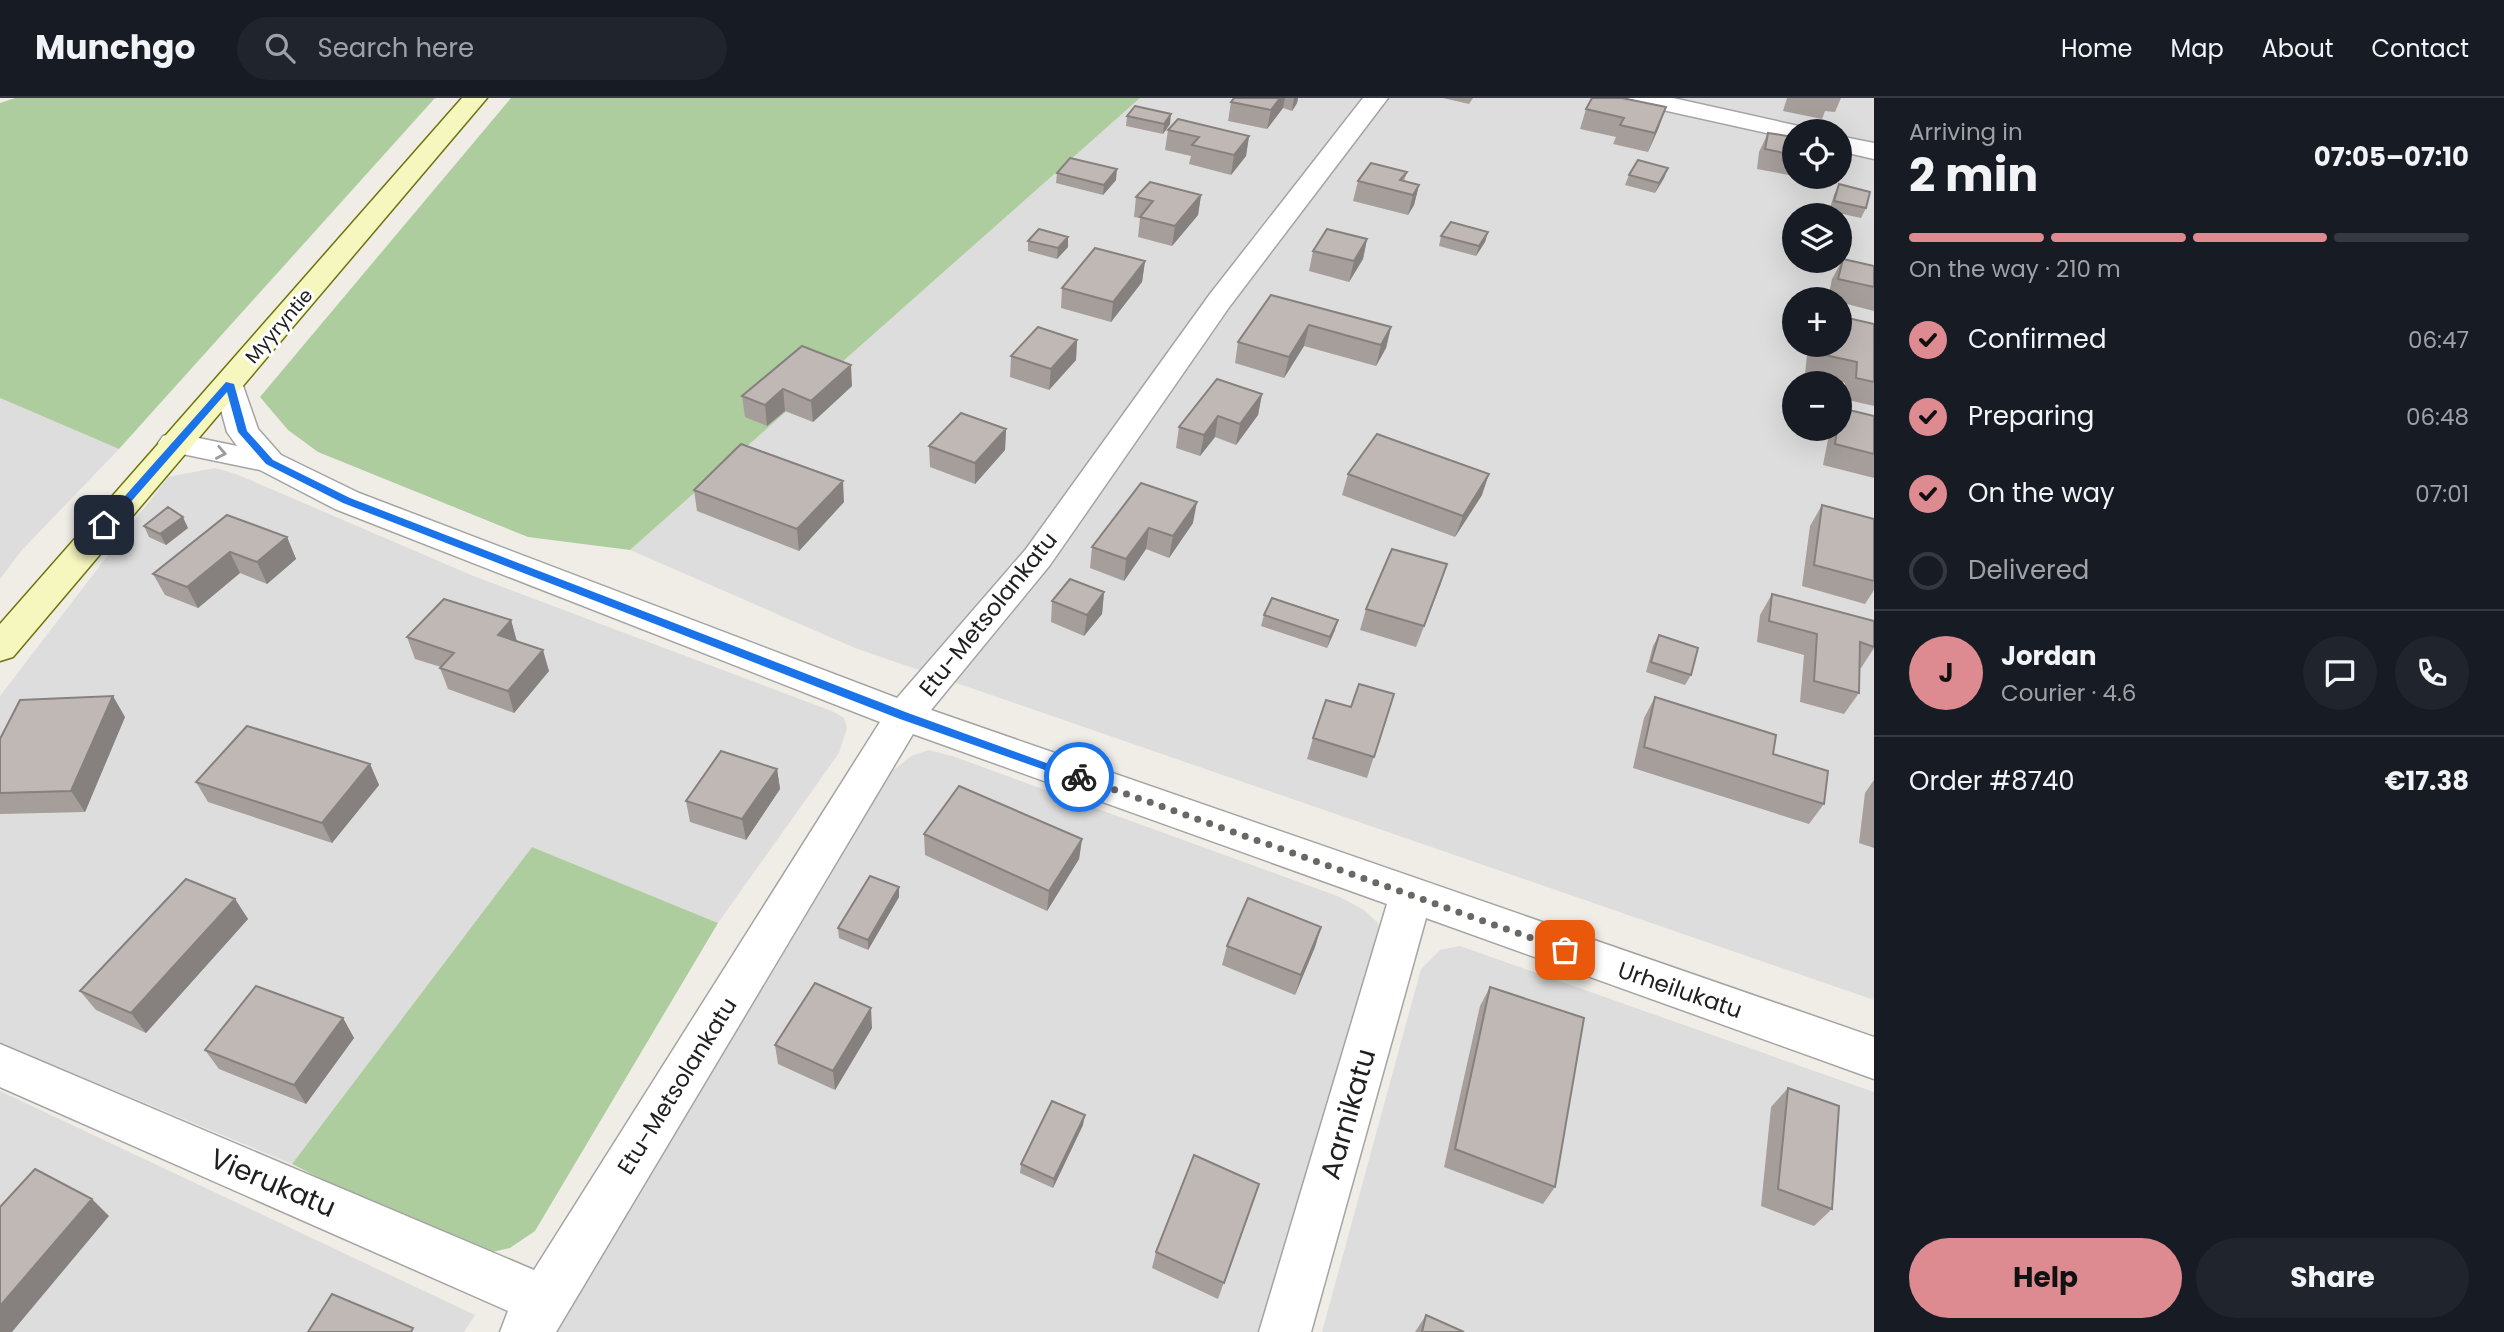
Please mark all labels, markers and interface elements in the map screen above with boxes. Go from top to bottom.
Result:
search box [237,17,727,80]
text: Munchgo [35,24,195,71]
icon: search [261,29,299,67]
text: Search here [317,30,474,66]
text: Home [2061,32,2133,65]
text: Map [2171,32,2224,65]
text: About [2262,32,2333,65]
text: Contact [2371,32,2469,65]
text: Arriving in [1909,116,2023,148]
map controls [1782,119,1852,441]
button: locate [1782,119,1852,189]
text: 07:05–07:10 [2314,139,2469,175]
text: 2 min [1909,143,2038,207]
button: layers [1782,203,1852,273]
text: On the way · 210 m [1909,253,2121,285]
street label: Myyryntie [239,283,319,369]
button: + [1782,287,1852,357]
icon: check [1909,321,1947,359]
text: Confirmed [1968,321,2106,357]
text: 06:47 [2408,324,2469,356]
button: − [1782,371,1852,441]
icon: check [1909,398,1947,436]
text: Preparing [1968,398,2094,434]
text: 06:48 [2406,401,2469,433]
one-way arrow [215,444,227,459]
icon: check [1909,475,1947,513]
text: On the way [1968,475,2115,511]
text: 07:01 [2415,478,2469,510]
pin [74,495,134,555]
icon: home [85,506,123,544]
street label: Etu-Metsolankatu [912,525,1064,703]
text: Delivered [1968,552,2089,588]
button: chat [2303,636,2377,710]
button: phone [2395,636,2469,710]
text: Jordan [2001,638,2097,674]
text: J [1938,655,1954,691]
text: Courier · 4.6 [2001,677,2136,709]
courier [1044,742,1114,812]
icon: bike [1060,758,1098,796]
text: Order #8740 [1909,763,2075,799]
text: €17.38 [2385,763,2469,799]
pin [1535,920,1595,980]
icon: bag [1546,931,1584,969]
street label: Urheilukatu [1614,954,1746,1026]
street label: Etu-Metsolankatu [610,991,744,1181]
street label: Aarnikatu [1311,1044,1385,1184]
street label: Vierukatu [204,1139,342,1227]
button: Help [1909,1238,2182,1318]
button: Share [2196,1238,2469,1318]

